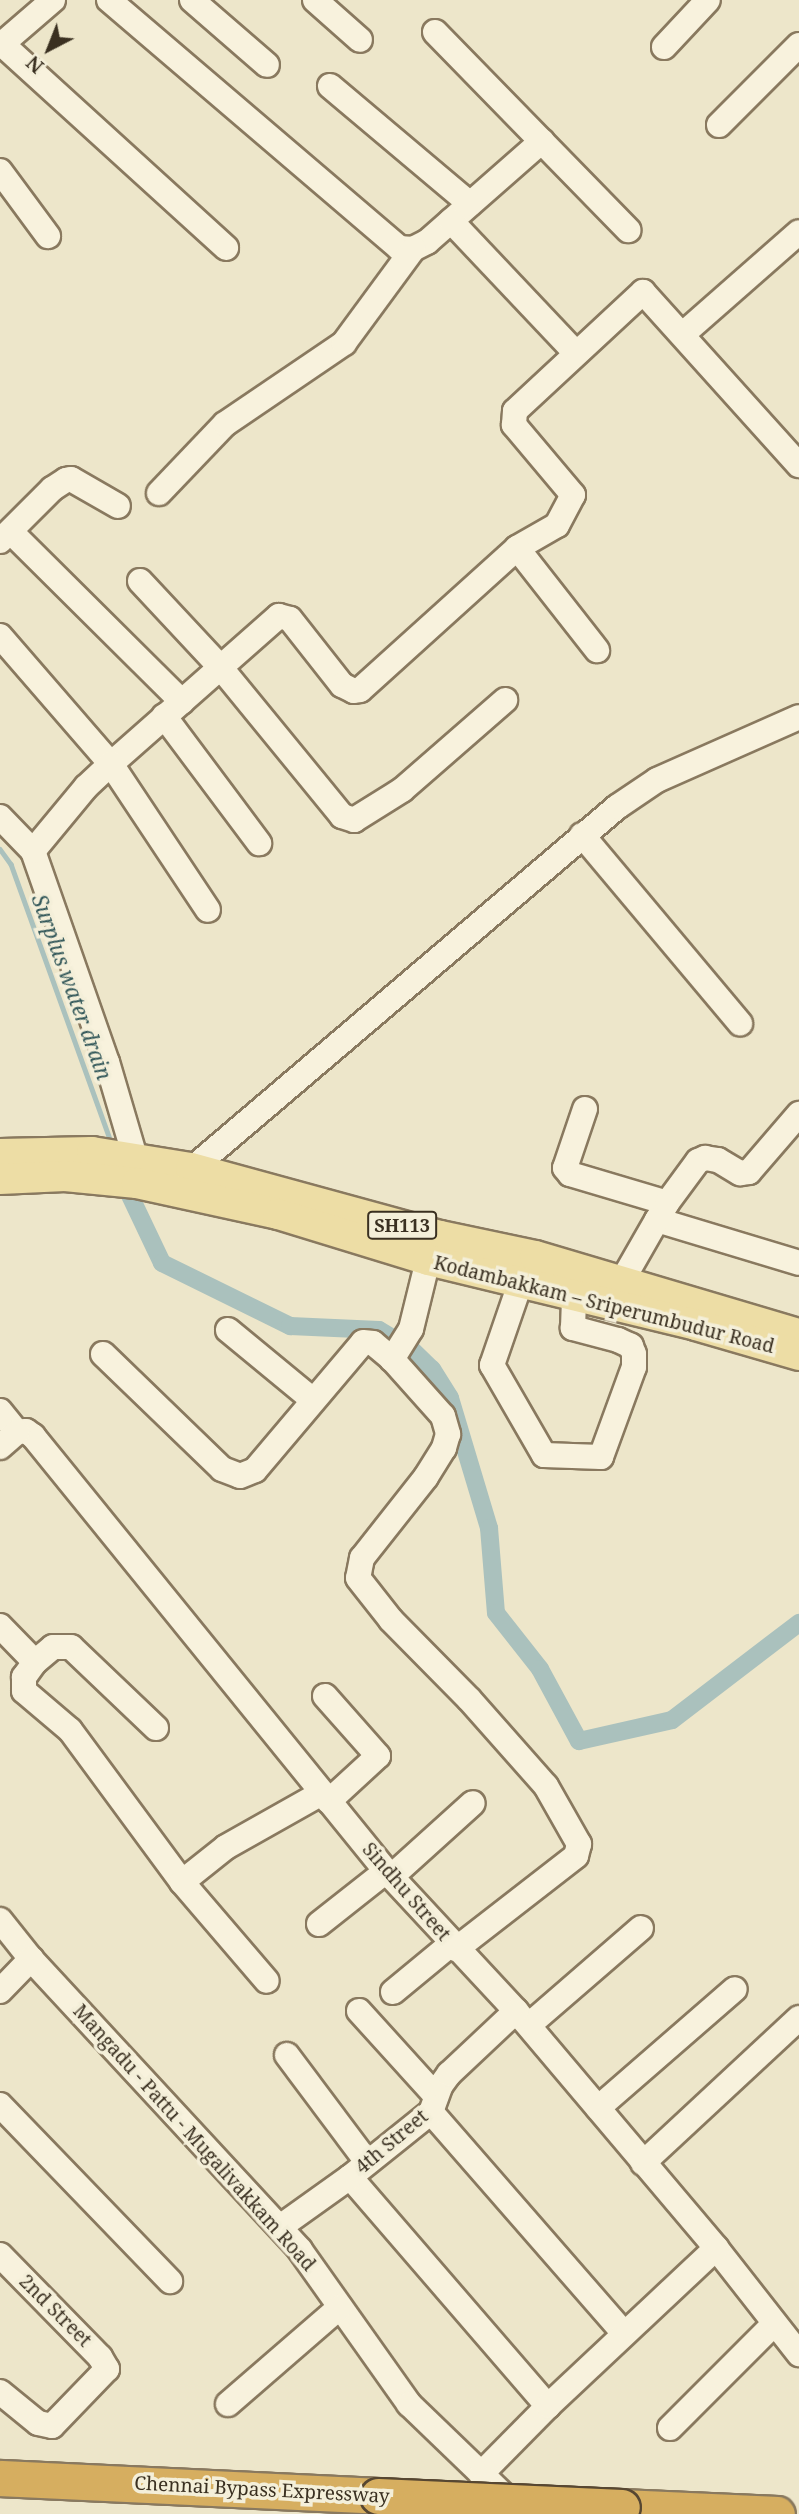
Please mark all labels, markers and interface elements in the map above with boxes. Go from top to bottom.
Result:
north arrow [14,14,84,84]
text: N [21,50,49,79]
water label: Surplus water drain [27,891,117,1083]
road number: SH113 [367,1210,437,1240]
street label: Kodambakkam – Sriperumbudur Road [431,1252,777,1358]
street label: Sindhu Street [357,1838,455,1946]
street label: Mangadu - Pattu - Mugalivakkam Road [68,2000,320,2276]
street label: 4th Street [351,2105,433,2179]
street label: 2nd Street [14,2270,96,2352]
street label: Chennai Bypass Expressway [134,2472,390,2508]

